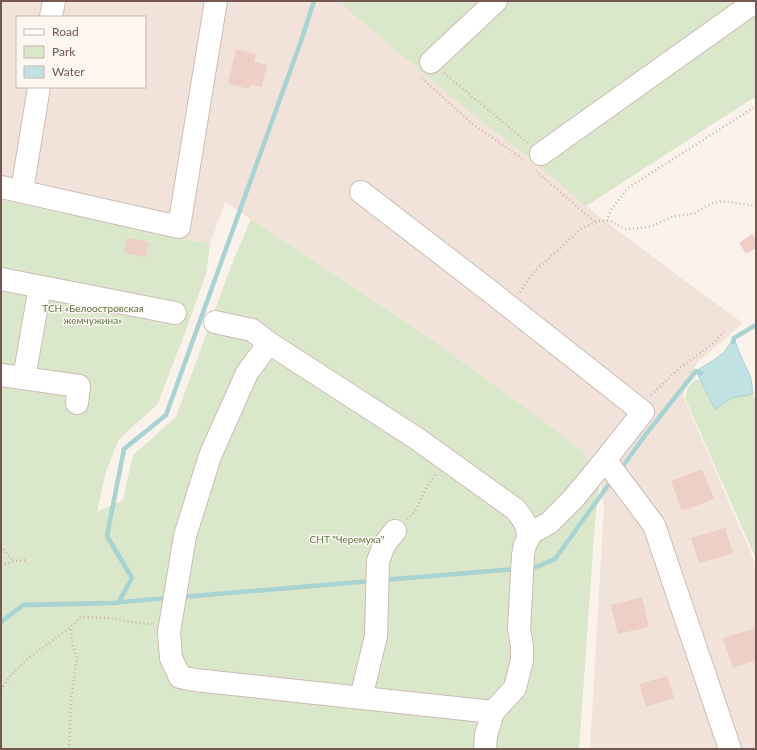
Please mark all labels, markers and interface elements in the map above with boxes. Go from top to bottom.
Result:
legend [16,16,146,88]
text: Road [52,24,79,39]
text: Park [52,44,76,59]
text: Water [52,64,85,79]
park label: ТСН «Белоостровская жемчужина» [42,302,144,326]
park label: СНТ "Черемуха" [310,533,385,545]

